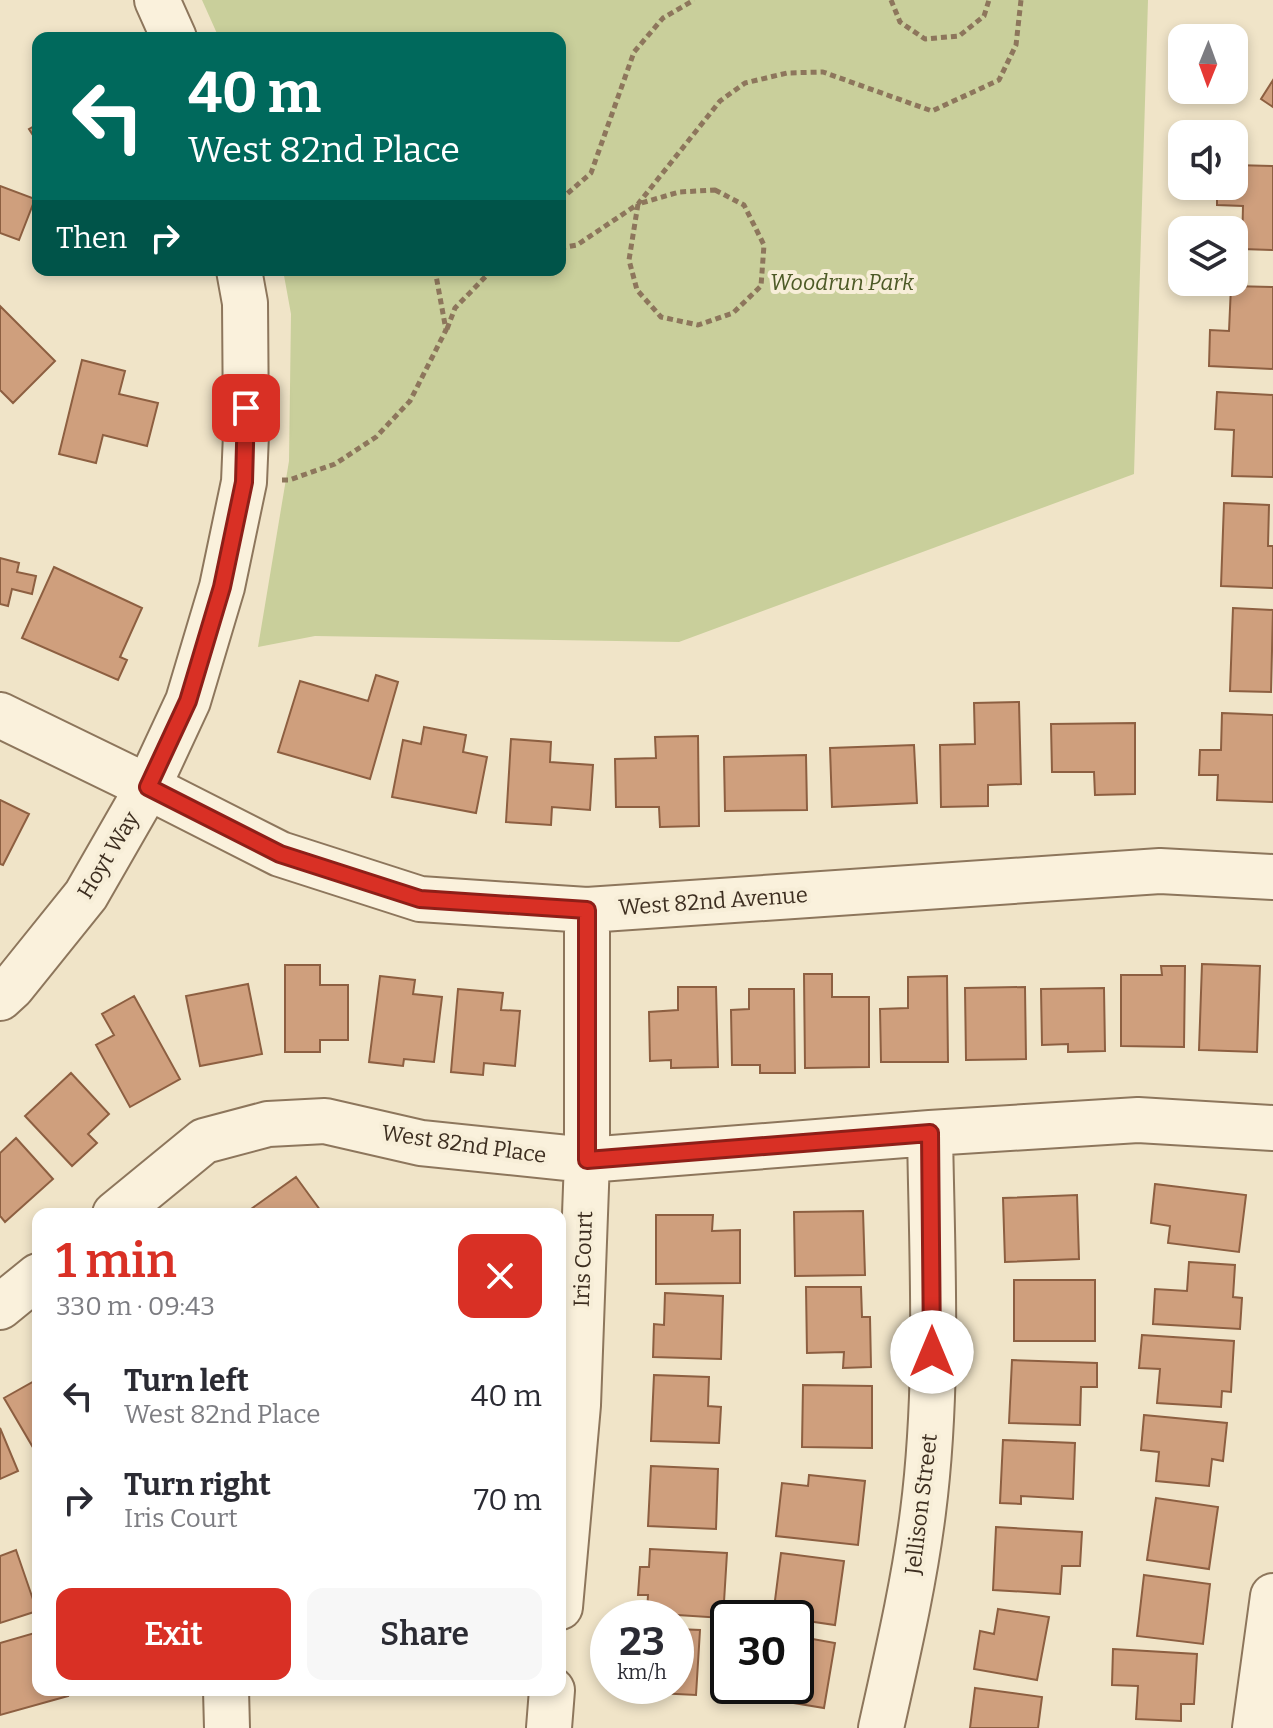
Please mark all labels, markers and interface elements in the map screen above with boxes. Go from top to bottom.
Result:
north arrow [1168,24,1248,104]
map controls [1168,24,1248,296]
text: 40 m [188,60,321,127]
icon: left [56,64,160,168]
button: sound [1168,120,1248,200]
text: West 82nd Place [188,128,460,172]
icon: right [143,216,187,260]
button: layers [1168,216,1248,296]
text: Then [56,220,127,256]
park label: Woodrun Park [770,269,915,296]
pin [212,374,280,442]
icon: arrive [224,386,268,430]
street label: Hoyt Way [71,806,145,904]
street label: West 82nd Avenue [617,881,809,921]
street label: West 82nd Place [380,1119,548,1169]
street label: Iris Court [568,1210,598,1308]
text: 1 min [56,1232,177,1290]
button: close [458,1234,542,1318]
text: 330 m · 09:43 [56,1291,215,1322]
position arrow [890,1310,974,1394]
text: Turn left [124,1363,249,1399]
icon: left [56,1374,100,1418]
text: 40 m [471,1378,542,1414]
text: West 82nd Place [124,1399,320,1430]
street label: Jellison Street [899,1432,943,1577]
text: Turn right [124,1467,271,1503]
icon: right [56,1478,100,1522]
text: 70 m [474,1482,542,1518]
text: Iris Court [124,1503,238,1534]
button: Exit [56,1588,291,1680]
button: Share [307,1588,542,1680]
speed limit sign: 30 [710,1600,814,1704]
text: 23 [619,1618,665,1666]
text: km/h [617,1660,667,1684]

